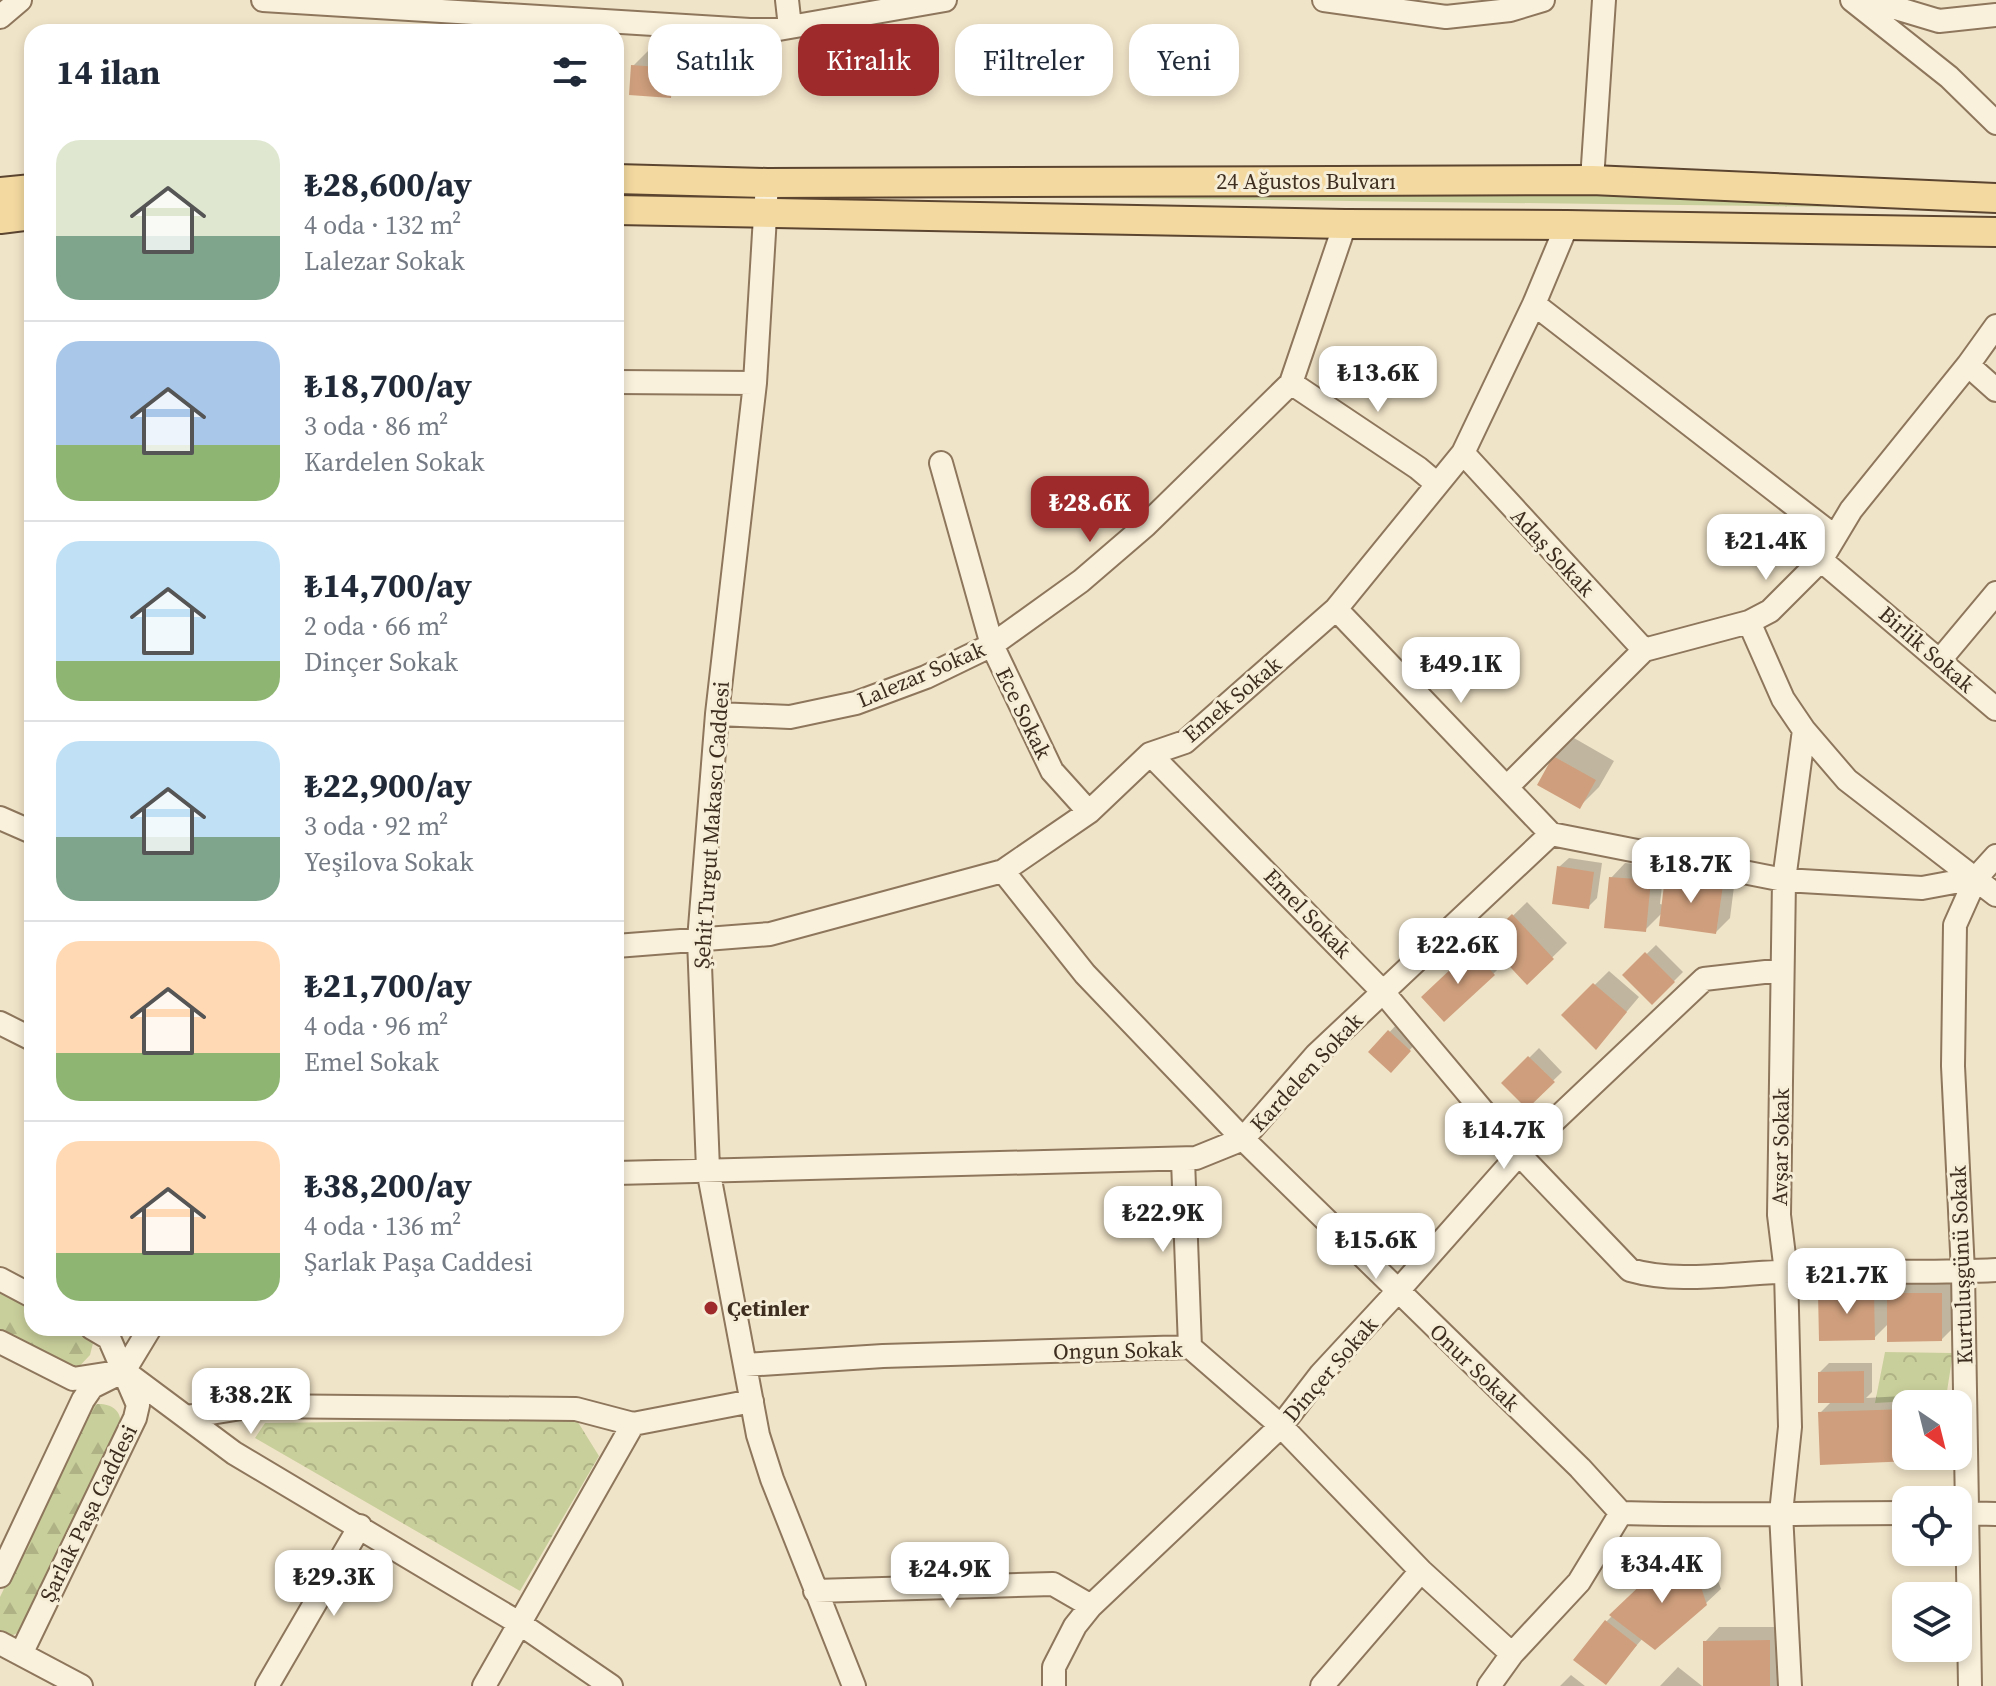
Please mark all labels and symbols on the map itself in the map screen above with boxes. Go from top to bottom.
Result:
street label: 24 Ağustos Bulvarı [1216,166,1396,196]
pin: ₺13.6K [1313,346,1443,414]
pin: ₺28.6K [1025,476,1155,544]
street label: Adaş Sokak [1504,501,1602,603]
pin: ₺21.4K [1701,514,1831,582]
street label: Birlik Sokak [1873,599,1982,700]
street label: Lalezar Sokak [853,633,990,714]
pin: ₺49.1K [1396,637,1526,705]
street label: Emek Sokak [1177,648,1288,749]
street label: Ece Sokak [989,662,1060,765]
street label: Şehit Turgut Makascı Caddesi [686,680,736,970]
pin: ₺18.7K [1626,837,1756,905]
street label: Emel Sokak [1258,862,1359,965]
pin: ₺22.6K [1393,918,1523,986]
street label: Kardelen Sokak [1243,1005,1370,1138]
street label: Avşar Sokak [1764,1087,1796,1206]
pin: ₺14.7K [1439,1103,1569,1171]
street label: Kurtuluşgünü Sokak [1942,1164,1979,1365]
pin: ₺22.9K [1098,1186,1228,1254]
pin: ₺15.6K [1311,1213,1441,1281]
pin: ₺21.7K [1782,1248,1912,1316]
place label: Çetinler [727,1293,810,1323]
marker: Çetinler [702,1299,720,1317]
street label: Dinçer Sokak [1276,1309,1385,1428]
street label: Onur Sokak [1423,1316,1527,1418]
street label: Ongun Sokak [1053,1334,1184,1366]
pin: ₺38.2K [186,1368,316,1436]
north arrow [1892,1390,1972,1470]
street label: Şarlak Paşa Caddesi [32,1419,144,1607]
pin: ₺34.4K [1597,1537,1727,1605]
pin: ₺24.9K [885,1542,1015,1610]
pin: ₺29.3K [269,1550,399,1618]

